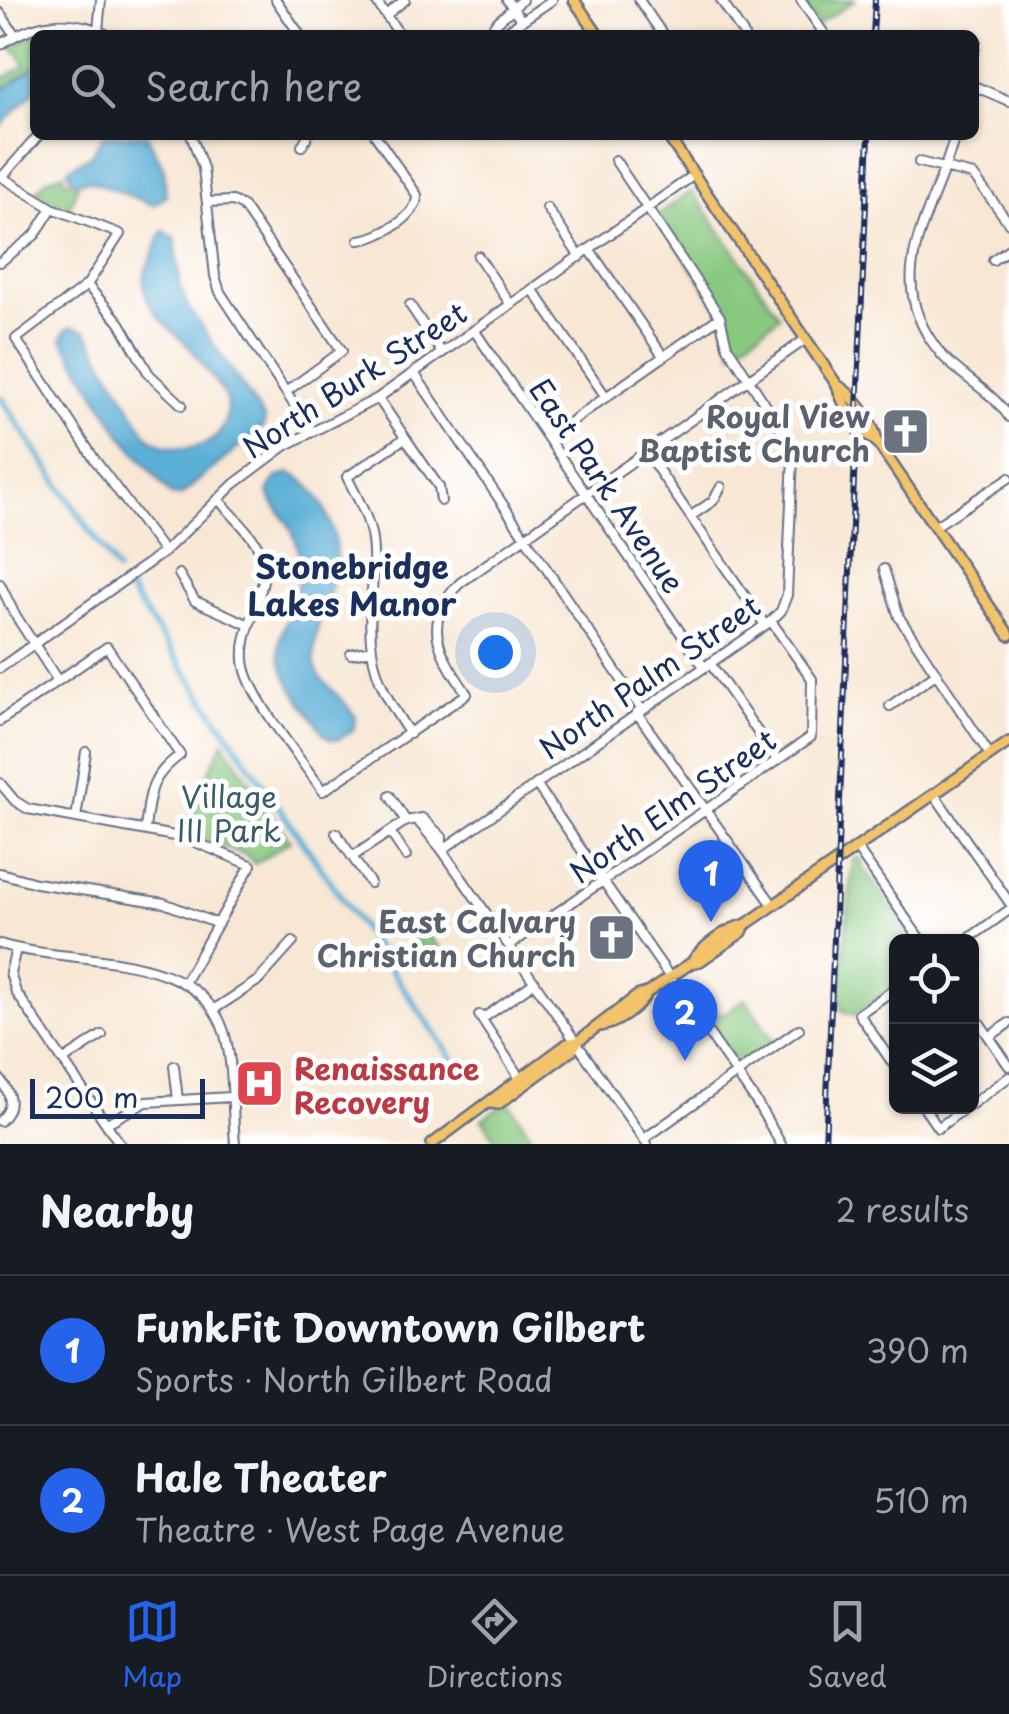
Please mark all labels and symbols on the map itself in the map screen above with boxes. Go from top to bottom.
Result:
street label: North Burk Street [233,289,475,469]
street label: East Park Avenue [519,369,697,601]
place label: Royal View Baptist Church [638,393,870,472]
church icon: Royal View Baptist Church [879,406,931,458]
district label: Stonebridge Lakes Manor [248,542,457,627]
street label: North Palm Street [529,583,769,769]
your location [470,627,521,678]
street label: North Elm Street [560,717,784,893]
park label: Village III Park [177,773,281,852]
pin: 1 [678,840,744,922]
place label: East Calvary Christian Church [317,898,576,977]
church icon: East Calvary Christian Church [585,911,637,963]
pin: 2 [652,978,718,1061]
place label: Renaissance Recovery [294,1045,480,1124]
hospital icon: Renaissance Recovery [233,1058,285,1110]
scale bar [30,1074,205,1118]

